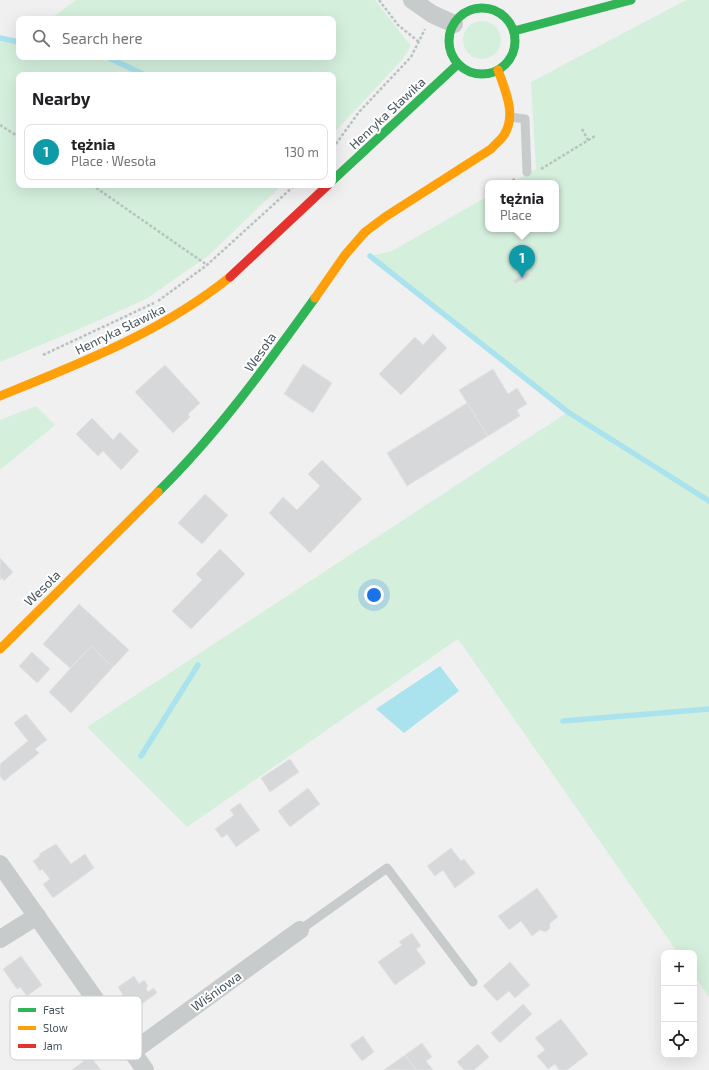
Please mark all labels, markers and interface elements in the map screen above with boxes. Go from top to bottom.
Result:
search box [16,16,336,60]
icon: search [30,27,52,49]
text: Search here [62,29,143,47]
street label: Henryka Sławika [346,74,428,152]
text: Nearby [32,88,90,108]
text: tężnia [71,135,115,153]
text: 1 [43,144,49,160]
text: 130 m [284,144,319,160]
text: Place · Wesoła [71,153,156,169]
popup [485,180,559,232]
text: tężnia [500,189,544,207]
text: Place [500,207,532,223]
pin: 1 [509,245,535,278]
street label: Henryka Sławika [72,300,168,358]
street label: Wesoła [241,329,279,375]
street label: Wesoła [20,567,64,609]
your location [364,585,384,605]
map controls [661,950,697,1058]
button: + [661,950,697,986]
street label: Wiśniowa [188,967,244,1015]
button: − [661,986,697,1022]
legend [10,996,142,1060]
text: Fast [43,1003,65,1016]
text: Slow [43,1021,68,1034]
button: locate [661,1022,697,1058]
text: Jam [43,1039,62,1052]

